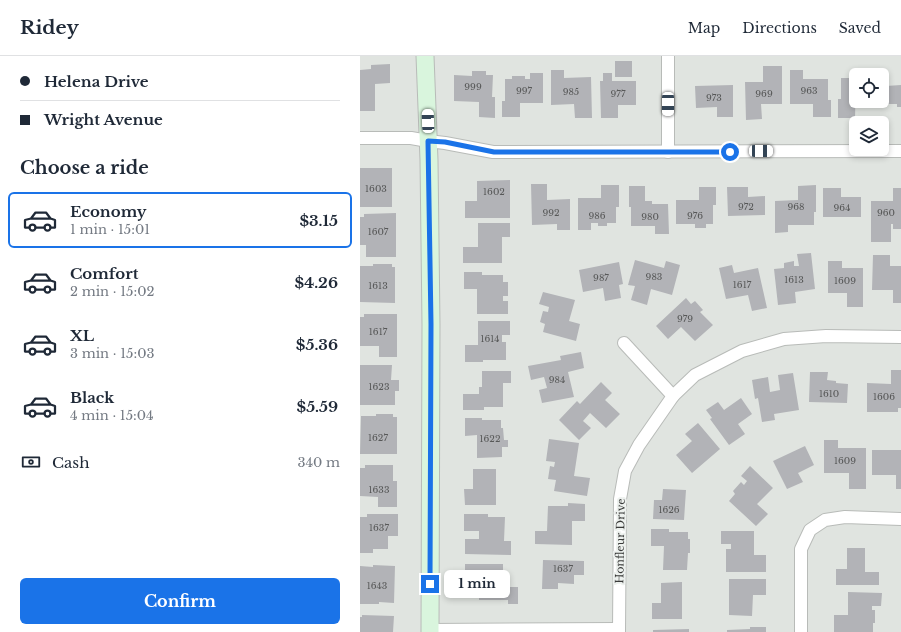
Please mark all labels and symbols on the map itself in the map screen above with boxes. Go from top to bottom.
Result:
house number: 999 [464,81,482,92]
house number: 997 [516,85,533,96]
house number: 963 [800,85,818,96]
house number: 985 [563,86,579,97]
house number: 977 [611,88,626,99]
house number: 969 [755,88,773,99]
car [662,92,674,116]
house number: 973 [706,92,722,103]
car [422,109,434,133]
route start [721,143,739,161]
car [749,145,773,157]
house number: 1603 [365,183,387,194]
house number: 1602 [483,186,505,197]
house number: 972 [738,201,754,212]
house number: 968 [787,201,805,212]
house number: 964 [834,202,850,213]
house number: 992 [542,207,560,218]
house number: 960 [877,207,895,218]
house number: 986 [588,210,606,221]
house number: 976 [687,210,703,221]
house number: 980 [641,211,659,222]
house number: 1607 [368,226,389,237]
house number: 983 [646,271,662,282]
house number: 987 [593,272,609,283]
house number: 1613 [784,274,804,285]
house number: 1609 [834,275,856,286]
house number: 1617 [733,279,752,290]
house number: 1613 [368,280,388,291]
house number: 979 [677,313,693,324]
house number: 1617 [369,326,388,337]
house number: 1614 [480,333,500,344]
house number: 984 [549,374,565,385]
house number: 1623 [369,381,389,392]
house number: 1610 [819,388,839,399]
house number: 1606 [873,391,895,402]
house number: 1627 [368,432,388,443]
house number: 1622 [480,433,500,444]
house number: 1609 [834,455,856,466]
house number: 1633 [369,484,389,495]
street label: Honfleur Drive [612,498,628,584]
house number: 1626 [658,504,680,515]
house number: 1637 [369,522,389,533]
house number: 1637 [553,563,573,574]
callout: 1 min [444,570,510,598]
route end [421,575,439,593]
house number: 1643 [367,580,387,591]

